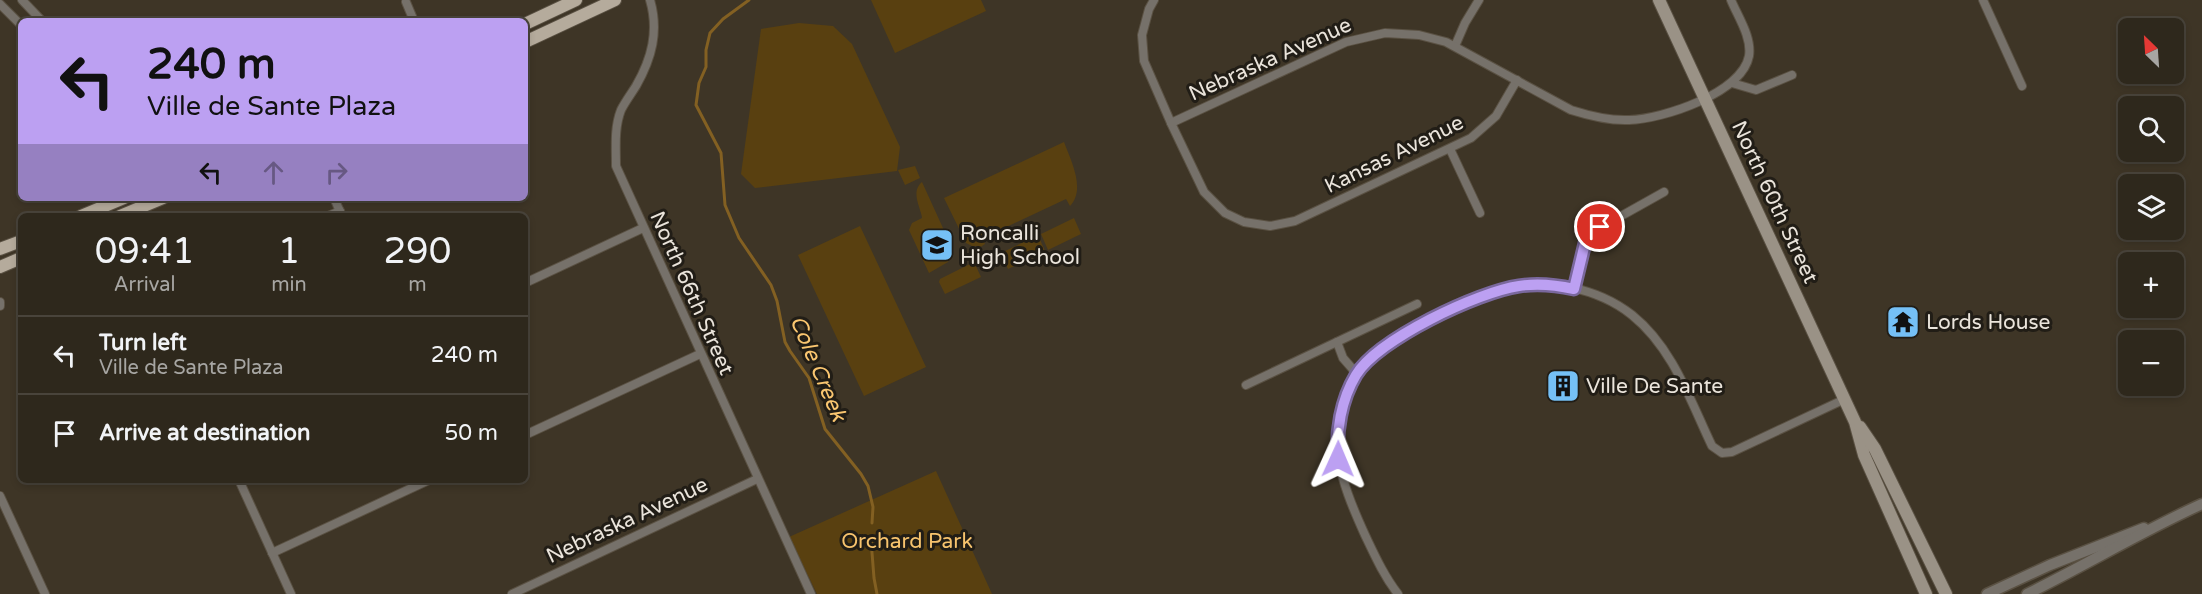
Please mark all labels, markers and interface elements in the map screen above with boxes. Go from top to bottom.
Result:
street label: Nebraska Avenue [1185,12,1355,107]
north arrow [2118,18,2184,84]
map controls [2118,18,2184,396]
text: 240 m [147,39,276,90]
icon: left [48,42,126,120]
text: Ville de Sante Plaza [147,90,396,123]
button: search [2118,96,2184,162]
street label: Kansas Avenue [1321,110,1468,199]
street label: North 60th Street [1726,117,1823,287]
icon: left [194,156,227,189]
icon: ahead [257,156,290,189]
icon: right [320,156,353,189]
button: layers [2118,174,2184,240]
pin [1574,201,1625,252]
street label: North 66th Street [644,208,739,379]
icon: arrive [1583,210,1616,243]
place label: Roncalli High School [960,221,1080,270]
school or university icon: Roncalli High School [919,227,955,263]
text: 09:41 [95,230,195,273]
text: 1 [278,230,300,273]
text: 290 [383,230,451,273]
button: + [2118,252,2184,318]
text: Arrival [114,273,176,297]
text: min [271,273,307,297]
text: m [408,273,427,297]
temple icon: Lords House [1885,304,1921,340]
place label: Lords House [1926,310,2051,335]
water label: Cole Creek [784,312,853,427]
text: Turn left [99,330,187,356]
button: − [2118,330,2184,396]
icon: left [48,339,81,372]
text: 240 m [431,342,498,368]
text: Ville de Sante Plaza [99,356,284,380]
building icon: Ville De Sante [1545,368,1581,404]
place label: Ville De Sante [1586,374,1723,399]
icon: arrive [48,417,81,450]
text: Arrive at destination [99,420,310,446]
text: 50 m [444,420,498,446]
position arrow [1306,427,1370,491]
street label: Nebraska Avenue [542,472,712,569]
park label: Orchard Park [841,529,973,554]

